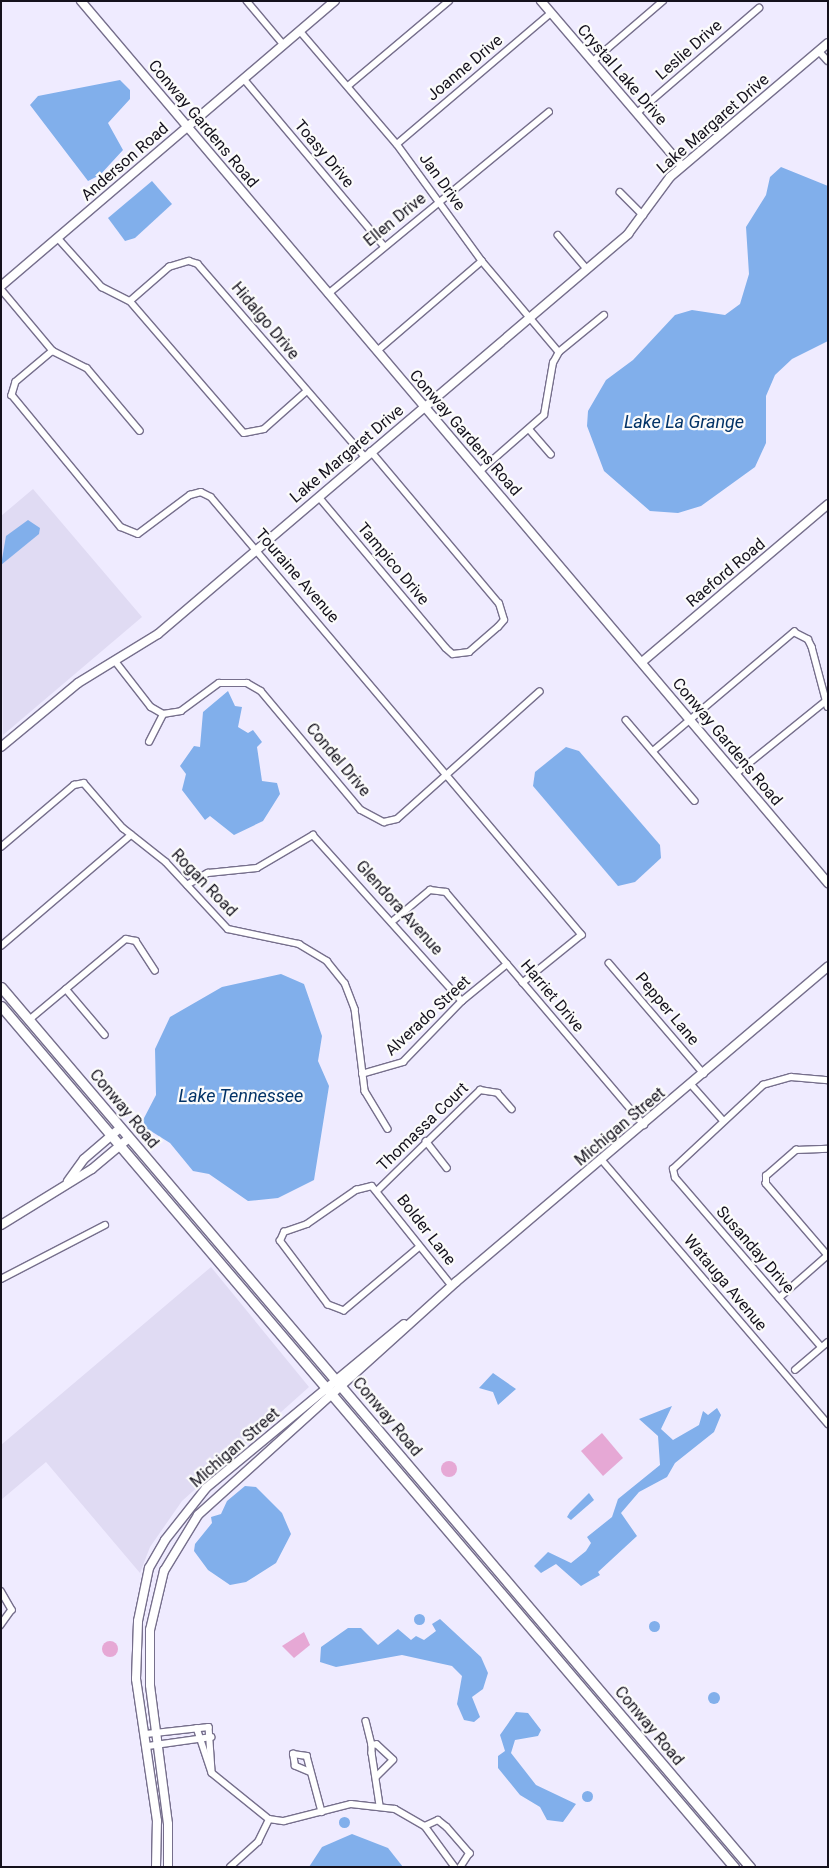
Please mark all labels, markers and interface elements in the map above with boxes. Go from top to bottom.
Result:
street label: Leslie Drive [652,16,726,84]
street label: Crystal Lake Drive [573,21,671,129]
street label: Joanne Drive [423,31,507,105]
street label: Conway Gardens Road [144,56,262,192]
street label: Lake Margaret Drive [653,70,773,178]
street label: Toasy Drive [290,116,358,192]
street label: Anderson Road [78,119,172,205]
street label: Jan Drive [415,150,469,214]
street label: Ellen Drive [360,189,430,251]
street label: Hidalgo Drive [227,278,303,364]
street label: Conway Gardens Road [405,366,525,500]
street label: Lake Margaret Drive [286,401,408,507]
water label: Lake La Grange [624,411,744,433]
street label: Tampico Drive [353,519,433,609]
street label: Touraine Avenue [251,525,343,627]
street label: Raeford Road [683,535,769,611]
street label: Conway Gardens Road [668,674,786,810]
street label: Condel Drive [302,719,374,801]
street label: Rogan Road [167,845,241,921]
street label: Glendora Avenue [352,857,446,959]
street label: Harriet Drive [516,956,588,1036]
street label: Pepper Lane [631,969,703,1049]
street label: Alverado Street [382,972,474,1060]
street label: Conway Road [85,1066,163,1152]
street label: Thomassa Court [374,1079,472,1175]
street label: Michigan Street [571,1084,669,1170]
water label: Lake Tennessee [178,1085,304,1107]
street label: Bolder Lane [392,1191,460,1269]
street label: Susanday Drive [712,1202,798,1298]
street label: Watauga Avenue [679,1231,771,1335]
street label: Conway Road [348,1374,426,1460]
street label: Michigan Street [187,1404,283,1492]
street label: Conway Road [610,1683,688,1769]

